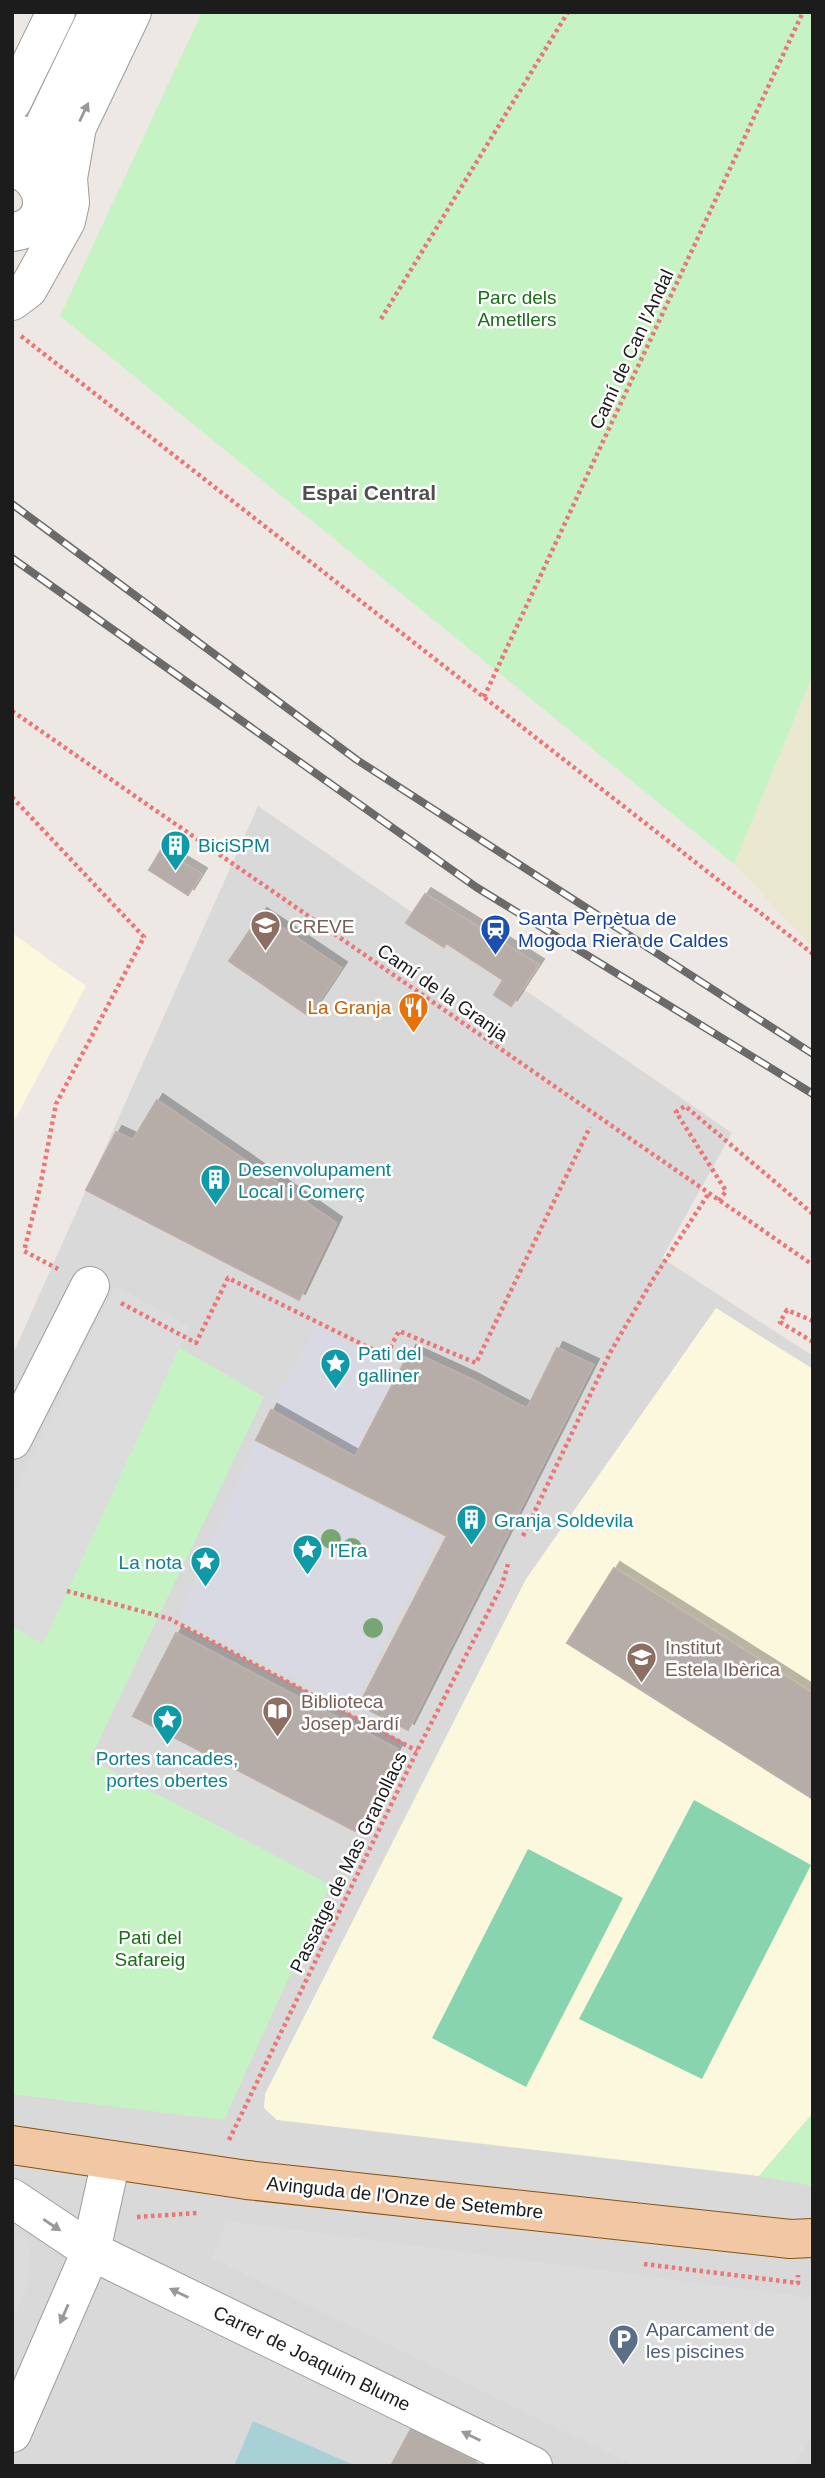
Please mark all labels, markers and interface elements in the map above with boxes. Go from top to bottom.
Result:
one-way arrow [78,102,90,122]
street label: Camí de Can l'Andal [585,266,678,432]
park label: Parc dels Ametllers [477,287,557,330]
district label: Espai Central [302,481,436,504]
building icon: BiciSPM [158,828,192,872]
place label: BiciSPM [198,835,270,856]
place label: Santa Perpètua de Mogoda Riera de Caldes [518,908,728,951]
school or university icon: CREVE [249,909,283,953]
station icon: Santa Perpètua de Mogoda Riera de Caldes [478,912,512,956]
place label: CREVE [289,916,354,937]
street label: Camí de la Granja [374,940,512,1045]
restaurant icon: La Granja [397,990,431,1034]
place label: La Granja [308,997,391,1018]
place label: Desenvolupament Local i Comerç [238,1159,392,1202]
building icon: Desenvolupament Local i Comerç [198,1163,232,1207]
place label: Pati del galliner [358,1343,421,1386]
place icon: Pati del galliner [318,1347,352,1391]
building icon: Granja Soldevila [454,1503,488,1547]
place label: Granja Soldevila [494,1510,634,1531]
place icon: l'Era [290,1533,324,1577]
place label: l'Era [330,1540,368,1561]
place icon: La nota [188,1545,222,1589]
place label: La nota [119,1552,182,1573]
place label: Institut Estela Ibèrica [665,1637,781,1680]
school or university icon: Institut Estela Ibèrica [625,1641,659,1685]
place label: Biblioteca Josep Jardí [301,1691,400,1734]
library icon: Biblioteca Josep Jardí [261,1695,295,1739]
place icon: Portes tancades, portes obertes [150,1702,184,1746]
place label: Portes tancades, portes obertes [96,1748,238,1791]
street label: Passatge de Mas Granollacs [286,1748,411,1976]
park label: Pati del Safareig [115,1927,185,1970]
street label: Avinguda de l'Onze de Setembre [266,2173,544,2222]
one-way arrow [43,2218,61,2232]
one-way arrow [169,2287,189,2299]
street label: Carrer de Joaquim Blume [210,2302,414,2415]
one-way arrow [58,2304,70,2324]
place label: Aparcament de les piscines [646,2319,775,2362]
parking icon: Aparcament de les piscines [606,2323,640,2367]
one-way arrow [461,2430,481,2441]

